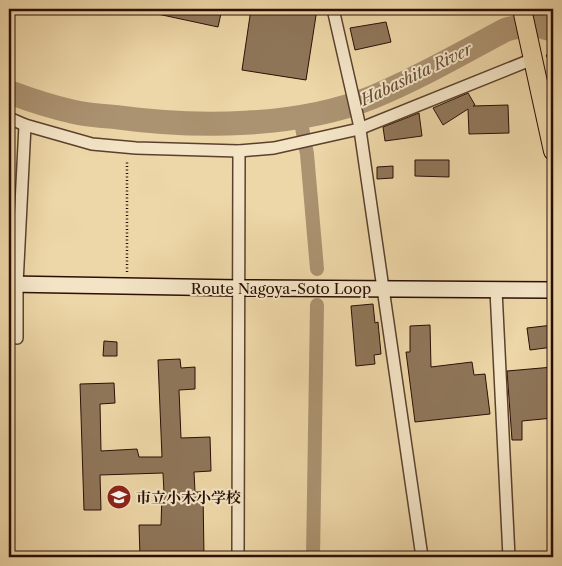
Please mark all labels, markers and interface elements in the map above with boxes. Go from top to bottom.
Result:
water label: Habashita River [355,38,477,111]
street label: Route Nagoya-Soto Loop [191,279,371,298]
school or university icon: 市立小木小学校 [106,484,132,510]
place label: 市立小木小学校 [136,488,241,507]

